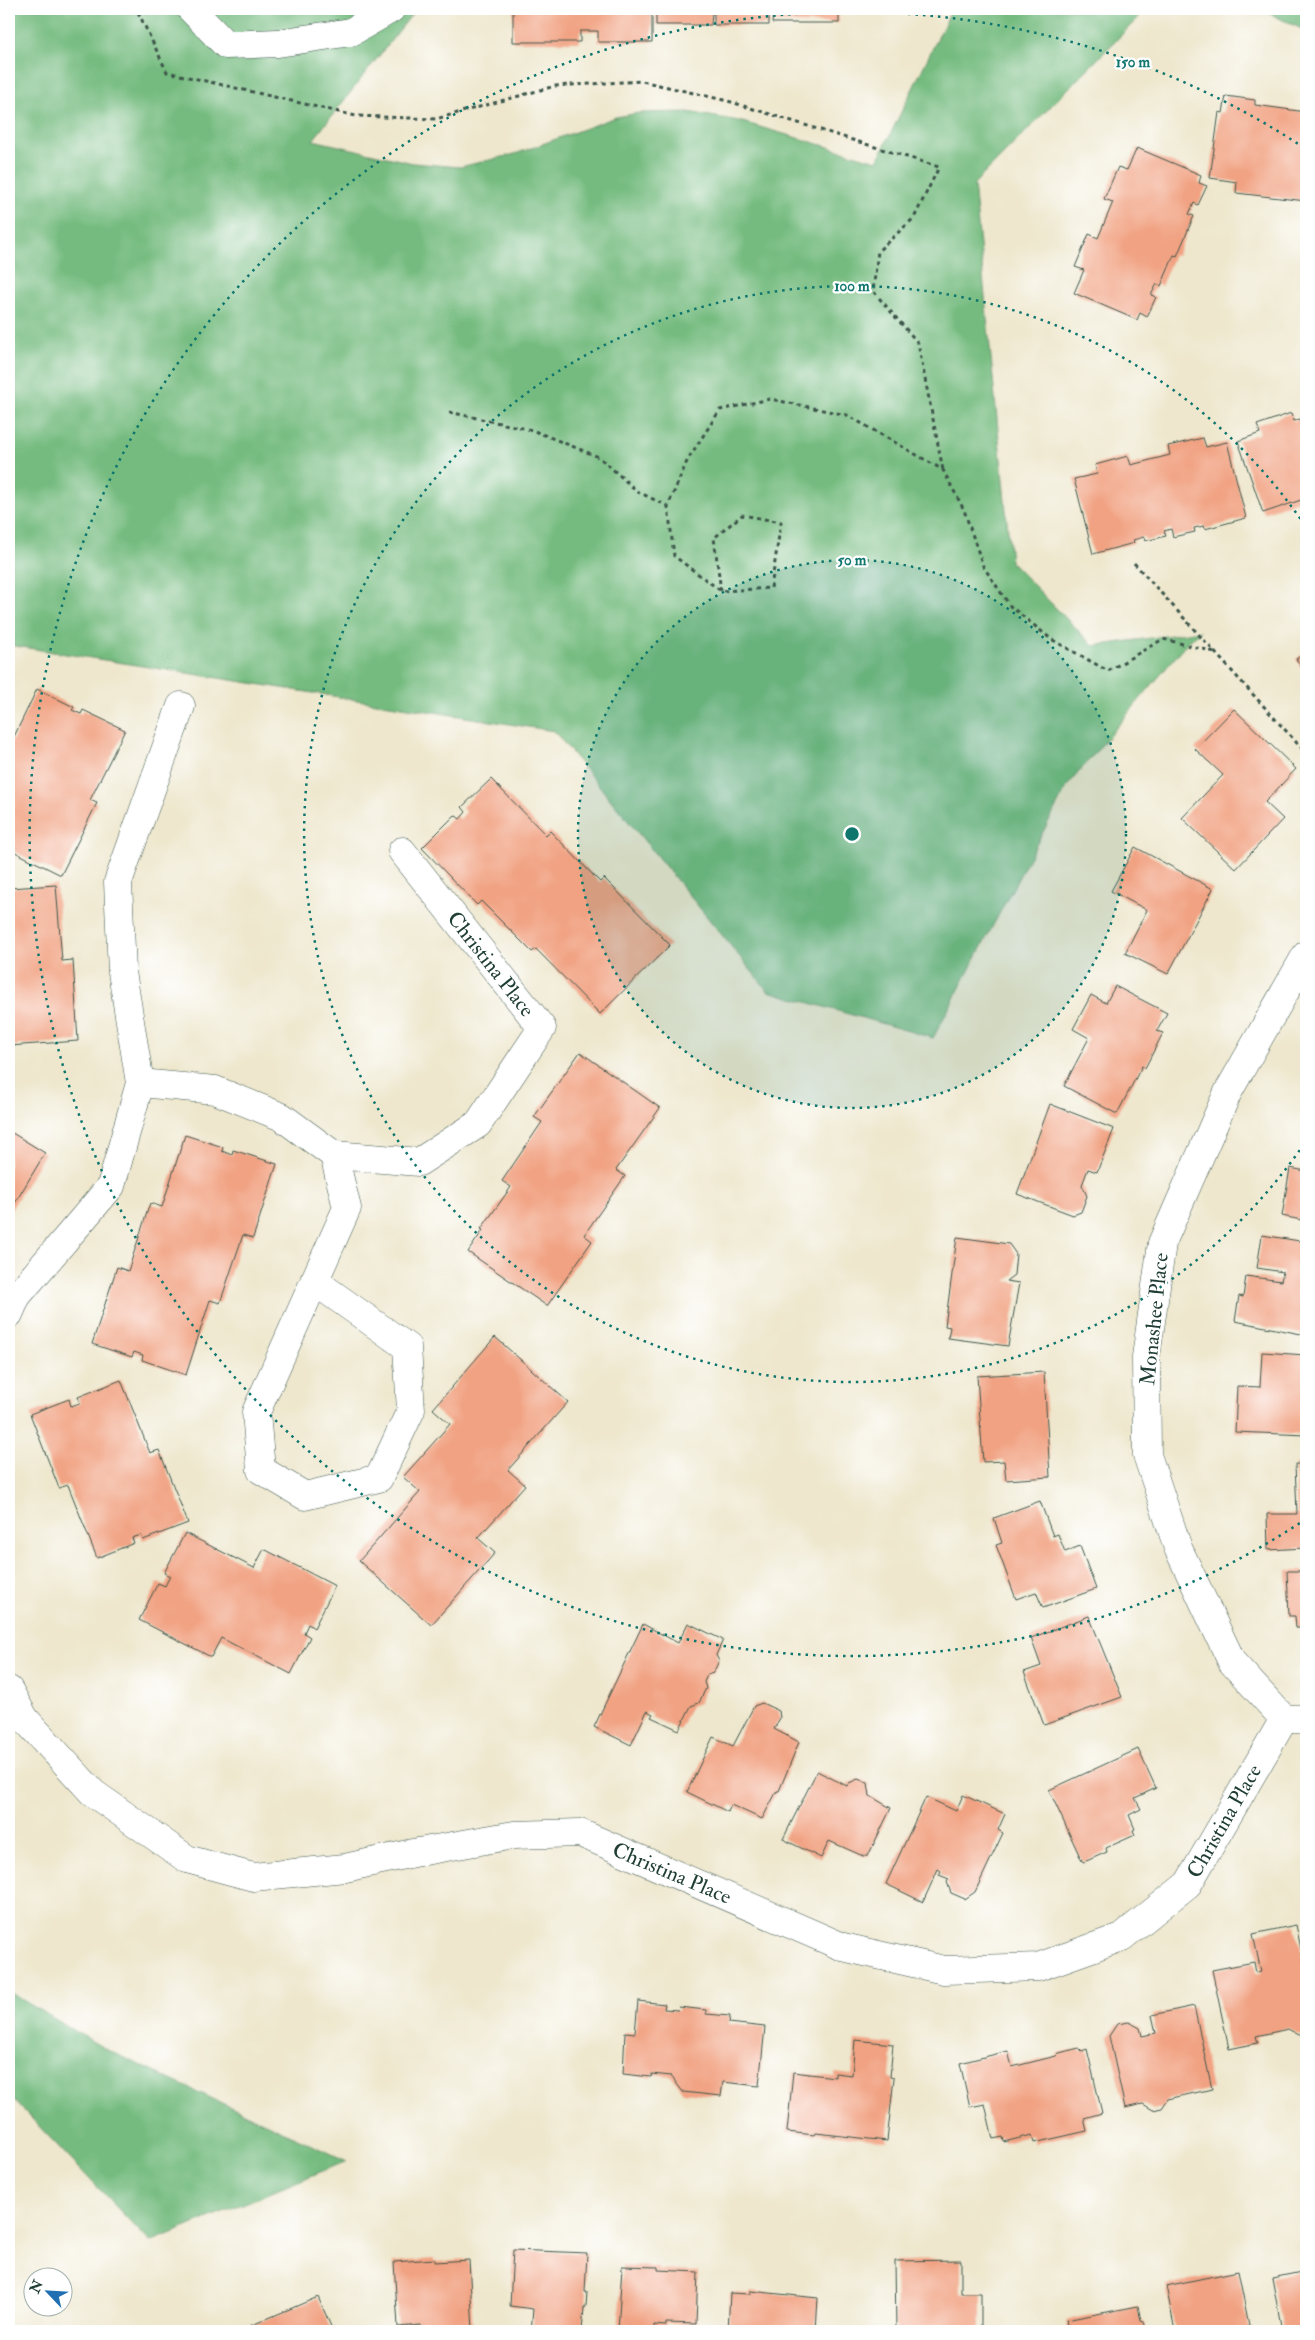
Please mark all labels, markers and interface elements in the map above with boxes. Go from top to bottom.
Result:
text: 150 m [1116,53,1150,72]
text: 100 m [834,277,870,296]
text: 50 m [838,551,867,570]
centre of rings [843,825,861,843]
street label: Christina Place [441,906,540,1023]
street label: Monashee Place [1134,1251,1175,1387]
street label: Christina Place [1181,1759,1268,1883]
street label: Christina Place [608,1836,736,1911]
north arrow [22,2268,72,2318]
text: N [26,2277,47,2297]

